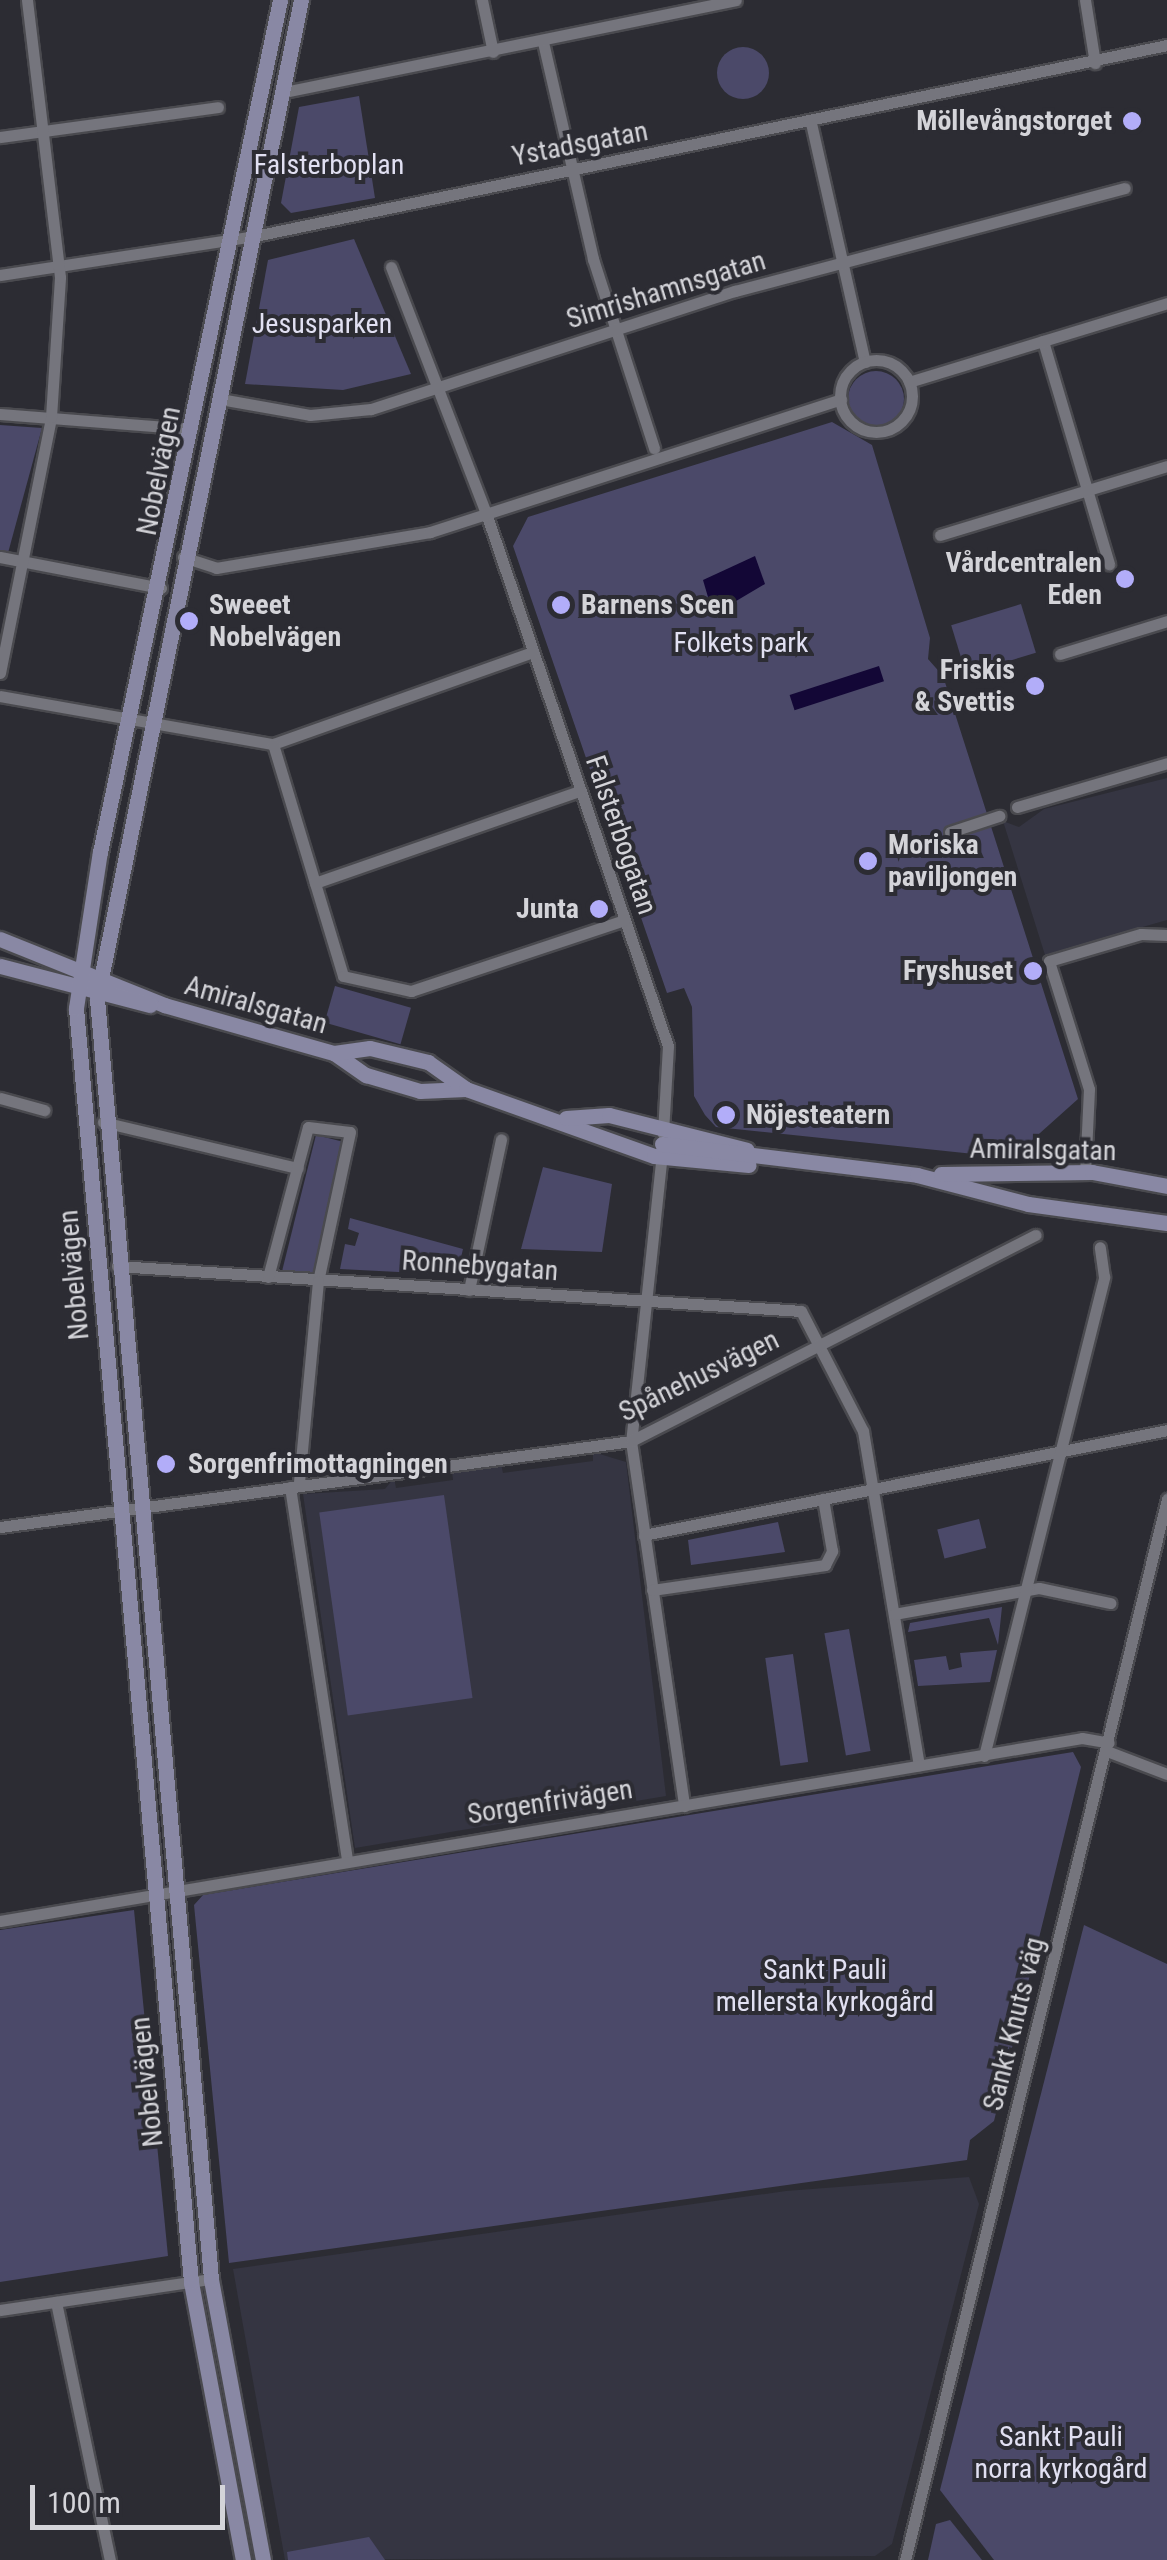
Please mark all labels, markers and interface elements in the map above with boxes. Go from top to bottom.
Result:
place label: Möllevångstorget [916,104,1112,138]
marker: Möllevångstorget [1121,110,1143,132]
street label: Ystadsgatan [509,114,651,174]
park label: Falsterboplan [254,148,404,182]
street label: Simrishamnsgatan [562,244,770,336]
park label: Jesusparken [252,307,392,341]
street label: Nobelvägen [130,404,188,538]
place label: Vårdcentralen Eden [945,546,1102,612]
marker: Vårdcentralen Eden [1112,566,1138,592]
place label: Sweeet Nobelvägen [209,588,341,654]
place label: Barnens Scen [581,588,734,622]
marker: Barnens Scen [550,594,572,616]
marker: Sweeet Nobelvägen [178,610,200,632]
park label: Folkets park [674,626,808,660]
place label: Friskis & Svettis [915,653,1015,719]
marker: Friskis & Svettis [1024,675,1046,697]
street label: Falsterbogatan [578,751,664,919]
place label: Moriska paviljongen [888,828,1017,894]
marker: Moriska paviljongen [857,850,879,872]
place label: Junta [516,892,579,926]
marker: Junta [588,898,610,920]
place label: Fryshuset [903,954,1013,988]
marker: Fryshuset [1022,960,1044,982]
street label: Amiralsgatan [181,969,331,1041]
place label: Nöjesteatern [746,1098,890,1132]
marker: Nöjesteatern [715,1104,737,1126]
street label: Amiralsgatan [969,1132,1117,1168]
street label: Nobelvägen [52,1209,96,1341]
street label: Ronnebygatan [401,1244,559,1288]
street label: Spånehusvägen [613,1323,785,1429]
place label: Sorgenfrimottagningen [188,1447,448,1481]
marker: Sorgenfrimottagningen [153,1451,179,1477]
street label: Sorgenfrivägen [465,1772,635,1832]
street label: Sankt Knuts väg [976,1934,1052,2114]
park label: Sankt Pauli mellersta kyrkogård [716,1953,934,2019]
street label: Nobelvägen [123,2015,171,2149]
park label: Sankt Pauli norra kyrkogård [975,2420,1147,2486]
scale bar [35,2465,230,2527]
text: 100 m [47,2485,121,2520]

